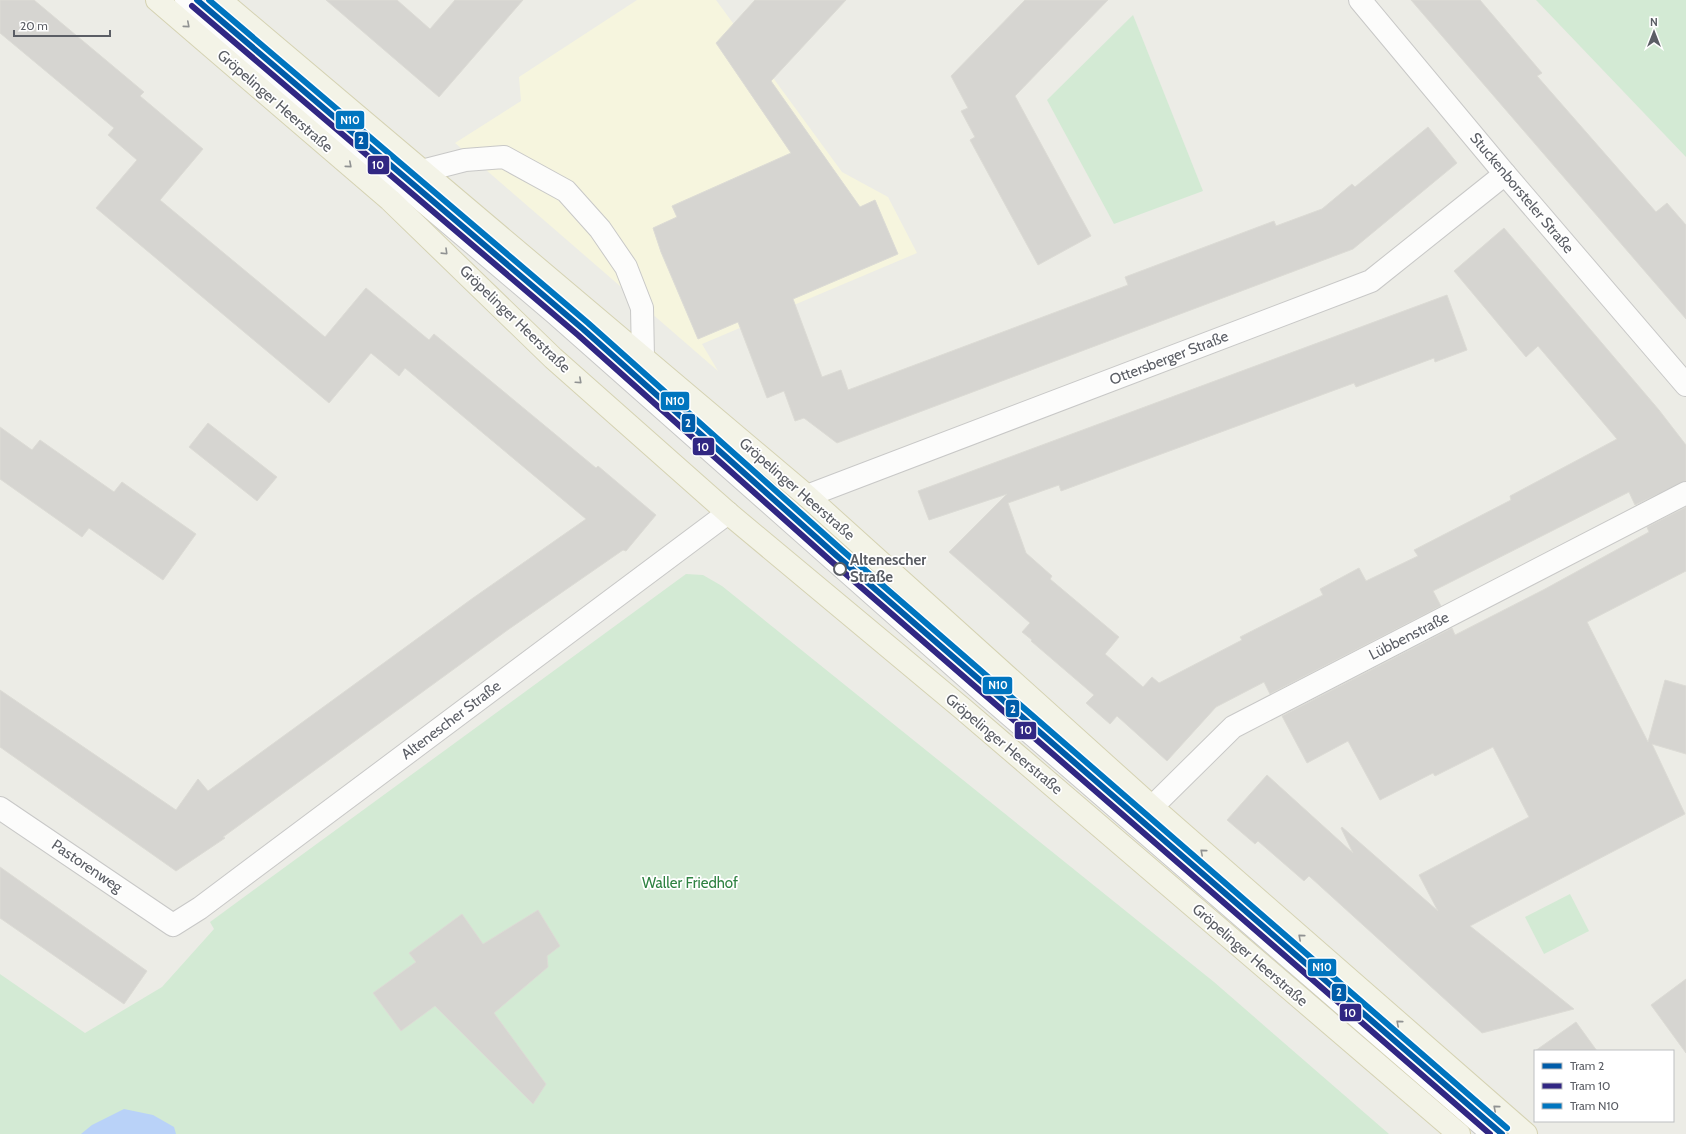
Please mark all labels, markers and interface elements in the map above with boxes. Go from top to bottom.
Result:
scale bar [14,12,110,38]
north arrow [1634,12,1674,52]
text: N [1650,15,1658,29]
text: 20 m [20,18,48,33]
one-way arrow [182,21,189,28]
street label: Gröpelinger Heerstraße [214,46,337,156]
line badge: N10 [335,110,365,130]
text: N10 [340,113,360,127]
street label: Stuckenborsteler Straße [1466,129,1578,257]
line badge: 2 [354,131,369,150]
text: 2 [358,133,364,147]
line badge: 10 [367,155,390,175]
text: 10 [372,158,384,172]
one-way arrow [344,160,352,167]
one-way arrow [440,248,448,255]
street label: Gröpelinger Heerstraße [456,261,574,377]
street label: Ottersberger Straße [1107,327,1231,389]
one-way arrow [575,376,582,383]
line badge: N10 [660,391,690,411]
text: N10 [665,394,685,408]
line badge: 2 [681,413,696,433]
text: 2 [685,416,691,430]
street label: Gröpelinger Heerstraße [736,434,859,544]
line badge: 10 [692,437,715,456]
text: 10 [697,440,709,454]
place label: Altenescher Straße [850,551,926,586]
marker: Altenescher Straße [833,562,847,576]
street label: Lübbenstraße [1366,608,1452,664]
line badge: N10 [982,676,1013,695]
street label: Altenescher Straße [398,677,505,763]
text: N10 [988,678,1008,692]
street label: Gröpelinger Heerstraße [942,690,1066,798]
line badge: 2 [1005,699,1020,718]
text: 2 [1010,702,1016,716]
line badge: 10 [1014,721,1037,740]
text: 10 [1020,723,1032,737]
street label: Pastorenweg [48,836,126,897]
one-way arrow [1200,849,1208,856]
park label: Waller Friedhof [642,874,738,892]
street label: Gröpelinger Heerstraße [1189,900,1312,1010]
one-way arrow [1298,935,1305,942]
line badge: N10 [1307,958,1337,977]
text: N10 [1312,960,1332,974]
line badge: 2 [1331,983,1347,1002]
text: 2 [1336,985,1342,999]
line badge: 10 [1339,1003,1362,1022]
text: 10 [1344,1006,1356,1020]
one-way arrow [1396,1020,1403,1027]
legend [1534,1050,1674,1122]
text: Tram 2 [1570,1058,1604,1073]
text: Tram 10 [1570,1078,1610,1093]
text: Tram N10 [1570,1098,1619,1113]
one-way arrow [1494,1106,1501,1113]

